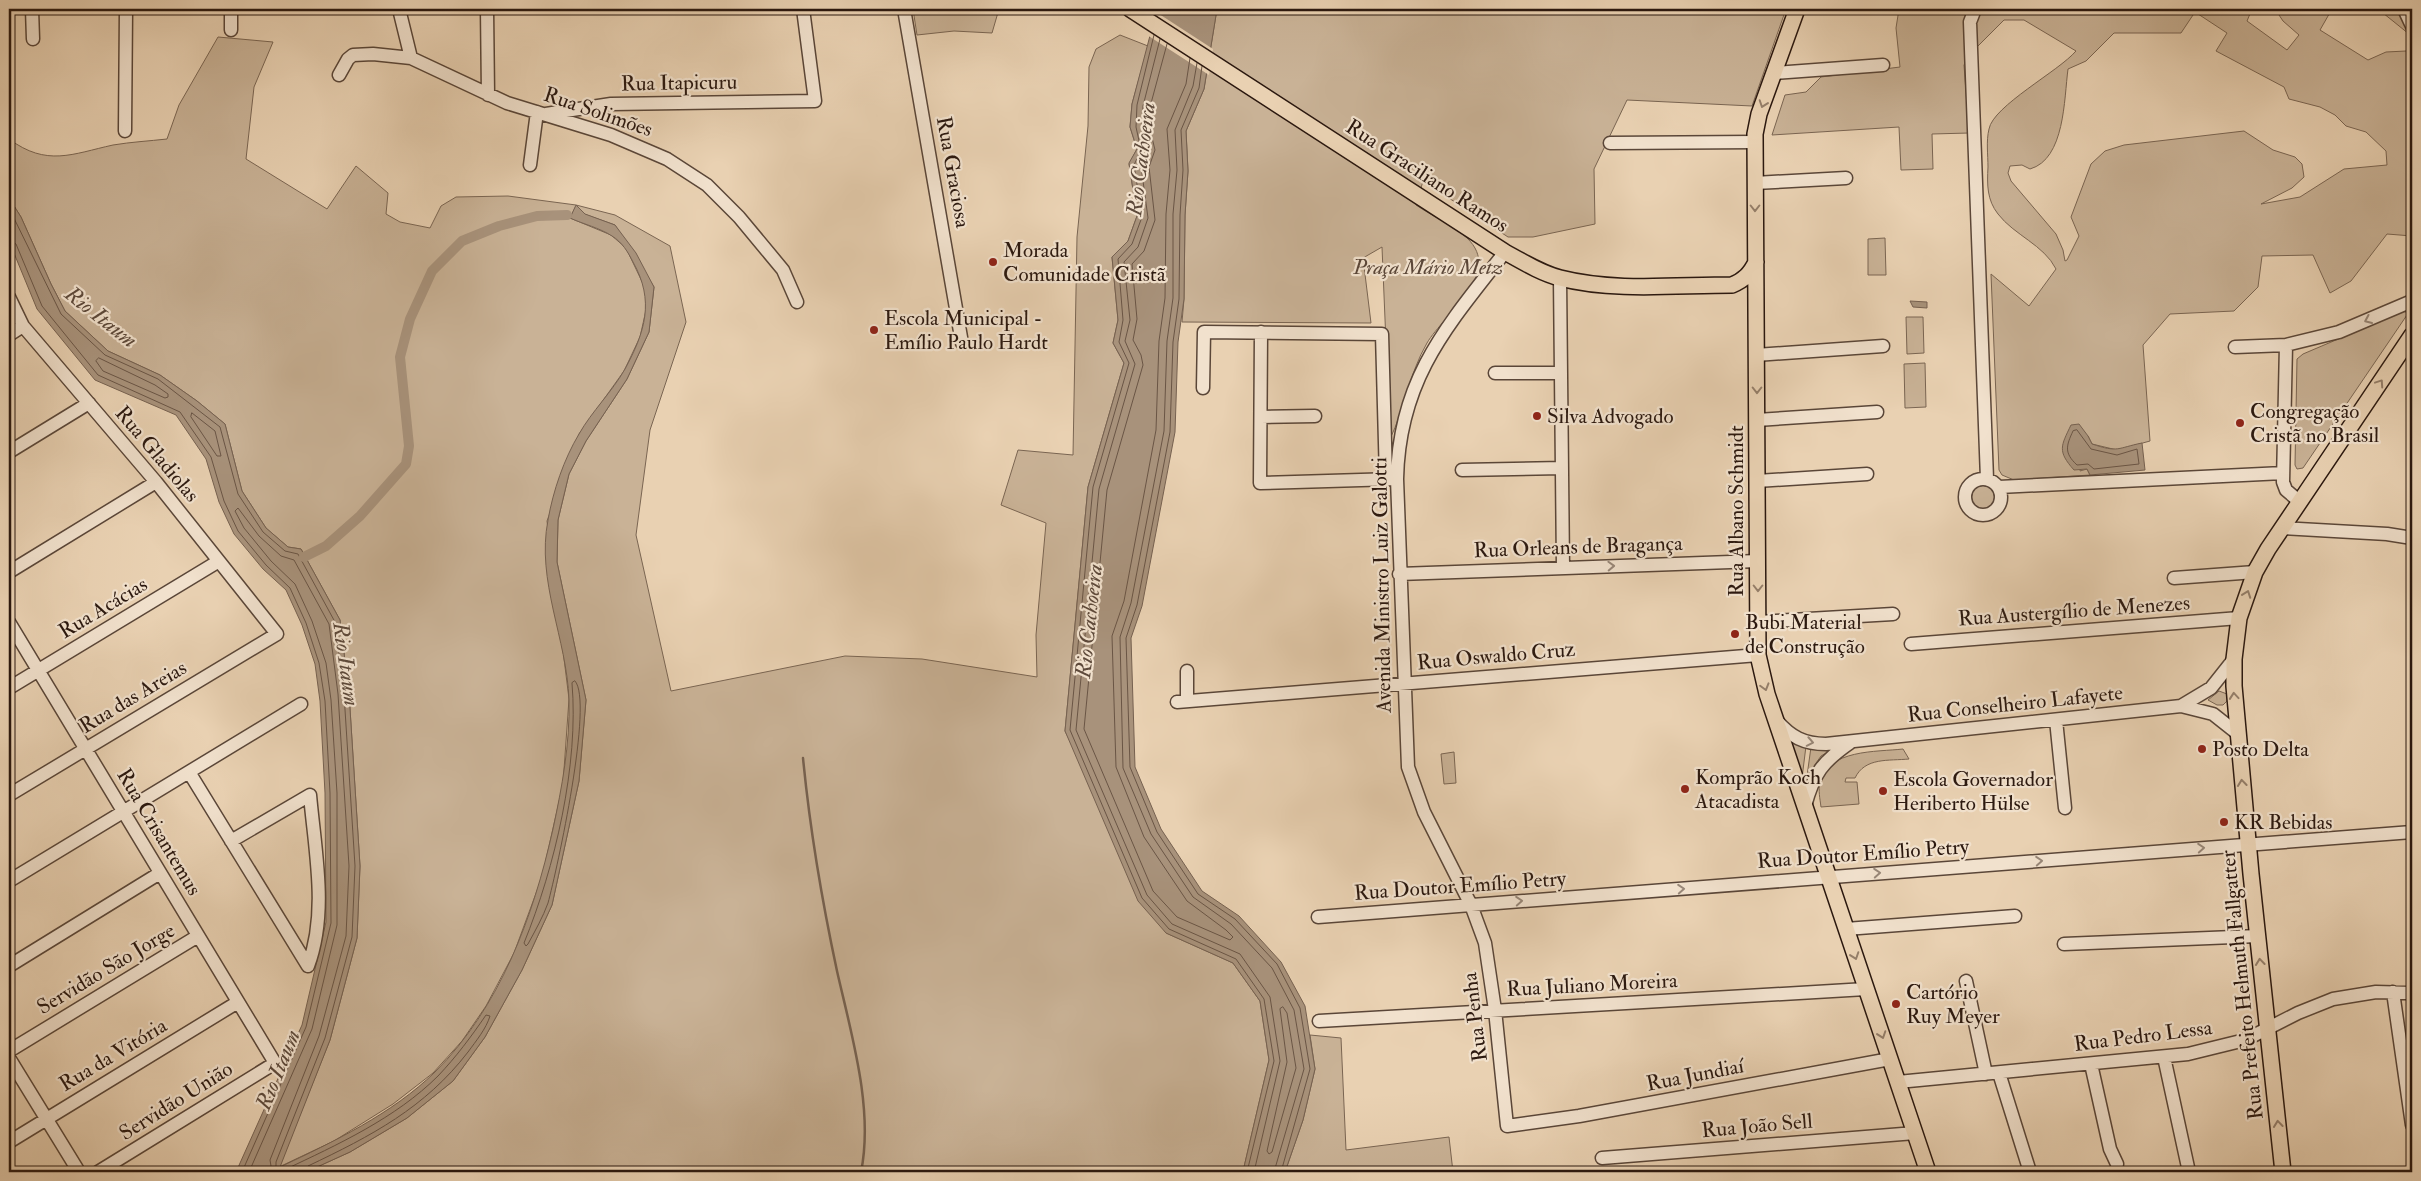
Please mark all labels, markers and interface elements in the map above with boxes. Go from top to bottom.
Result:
street label: Rua Itapicuru [621,68,738,98]
street label: Rua Solimões [540,81,656,143]
one-way arrow [1759,99,1769,108]
water label: Rio Cachoeira [1120,100,1162,219]
street label: Rua Graciliano Ramos [1340,113,1514,239]
street label: Rua Graciosa [930,114,976,230]
one-way arrow [1750,205,1760,213]
place label: Morada Comunidade Cristã [1003,237,1166,288]
park label: Praça Mário Metz [1352,254,1503,281]
marker: Morada Comunidade Cristã [987,256,999,268]
water label: Rio Itaum [58,279,143,354]
place label: Escola Municipal - Emílio Paulo Hardt [884,305,1048,356]
one-way arrow [2364,314,2373,325]
marker: Escola Municipal - Emílio Paulo Hardt [868,324,880,336]
one-way arrow [2374,379,2383,389]
one-way arrow [1752,386,1762,394]
place label: Congregação Cristã no Brasil [2250,398,2380,449]
street label: Rua Gladiolas [109,400,205,508]
place label: Silva Advogado [1547,403,1674,430]
marker: Silva Advogado [1531,410,1543,422]
marker: Congregação Cristã no Brasil [2234,417,2246,429]
street label: Rua Albano Schmidt [1723,425,1750,597]
street label: Avenida Ministro Luiz Galotti [1366,456,1398,714]
street label: Rua Orleans de Bragança [1473,530,1683,564]
one-way arrow [1608,561,1616,571]
water label: Rio Cachoeira [1069,563,1109,680]
street label: Rua Acácias [54,571,152,645]
one-way arrow [1753,584,1763,592]
street label: Rua Austergílio de Menezes [1957,589,2191,633]
one-way arrow [2241,590,2251,599]
place label: Bubi Material de Construção [1745,609,1865,660]
water label: Rio Itaum [326,619,366,708]
marker: Bubi Material de Construção [1729,628,1741,640]
street label: Rua Oswaldo Cruz [1416,636,1576,676]
street label: Rua das Areias [74,654,192,740]
street label: Rua Conselheiro Lafayete [1906,679,2124,729]
one-way arrow [1759,682,1769,691]
one-way arrow [2229,692,2240,700]
one-way arrow [1805,736,1814,747]
place label: Posto Delta [2212,736,2309,763]
marker: Posto Delta [2196,743,2208,755]
street label: Rua Crisantemus [110,763,208,901]
place label: Komprão Koch Atacadista [1694,764,1821,815]
place label: Escola Governador Heriberto Hülse [1893,766,2053,817]
one-way arrow [2237,779,2248,787]
marker: Komprão Koch Atacadista [1679,783,1691,795]
marker: Escola Governador Heriberto Hülse [1877,785,1889,797]
place label: KR Bebidas [2234,809,2333,836]
marker: KR Bebidas [2218,816,2230,828]
street label: Rua Doutor Emílio Petry [1756,833,1971,875]
one-way arrow [2198,843,2206,854]
street label: Rua Prefeito Helmuth Fallgatter [2214,849,2270,1121]
one-way arrow [2035,855,2043,866]
street label: Rua Doutor Emílio Petry [1353,865,1568,907]
one-way arrow [1873,868,1881,879]
one-way arrow [1678,883,1686,894]
one-way arrow [1516,896,1524,907]
street label: Servidão São Jorge [32,917,180,1021]
one-way arrow [1850,952,1860,960]
one-way arrow [2255,958,2266,966]
street label: Rua Juliano Moreira [1506,967,1679,1003]
street label: Rua Penha [1456,970,1494,1063]
place label: Cartório Ruy Meyer [1906,979,2000,1030]
marker: Cartório Ruy Meyer [1890,998,1902,1010]
street label: Rua da Vitória [54,1012,172,1098]
street label: Rua Pedro Lessa [2072,1014,2214,1058]
water label: Rio Itaum [249,1026,307,1115]
one-way arrow [1876,1030,1886,1039]
street label: Rua Jundiaí [1644,1052,1747,1098]
street label: Servidão União [114,1055,238,1147]
street label: Rua João Sell [1700,1108,1814,1144]
one-way arrow [2273,1119,2284,1127]

